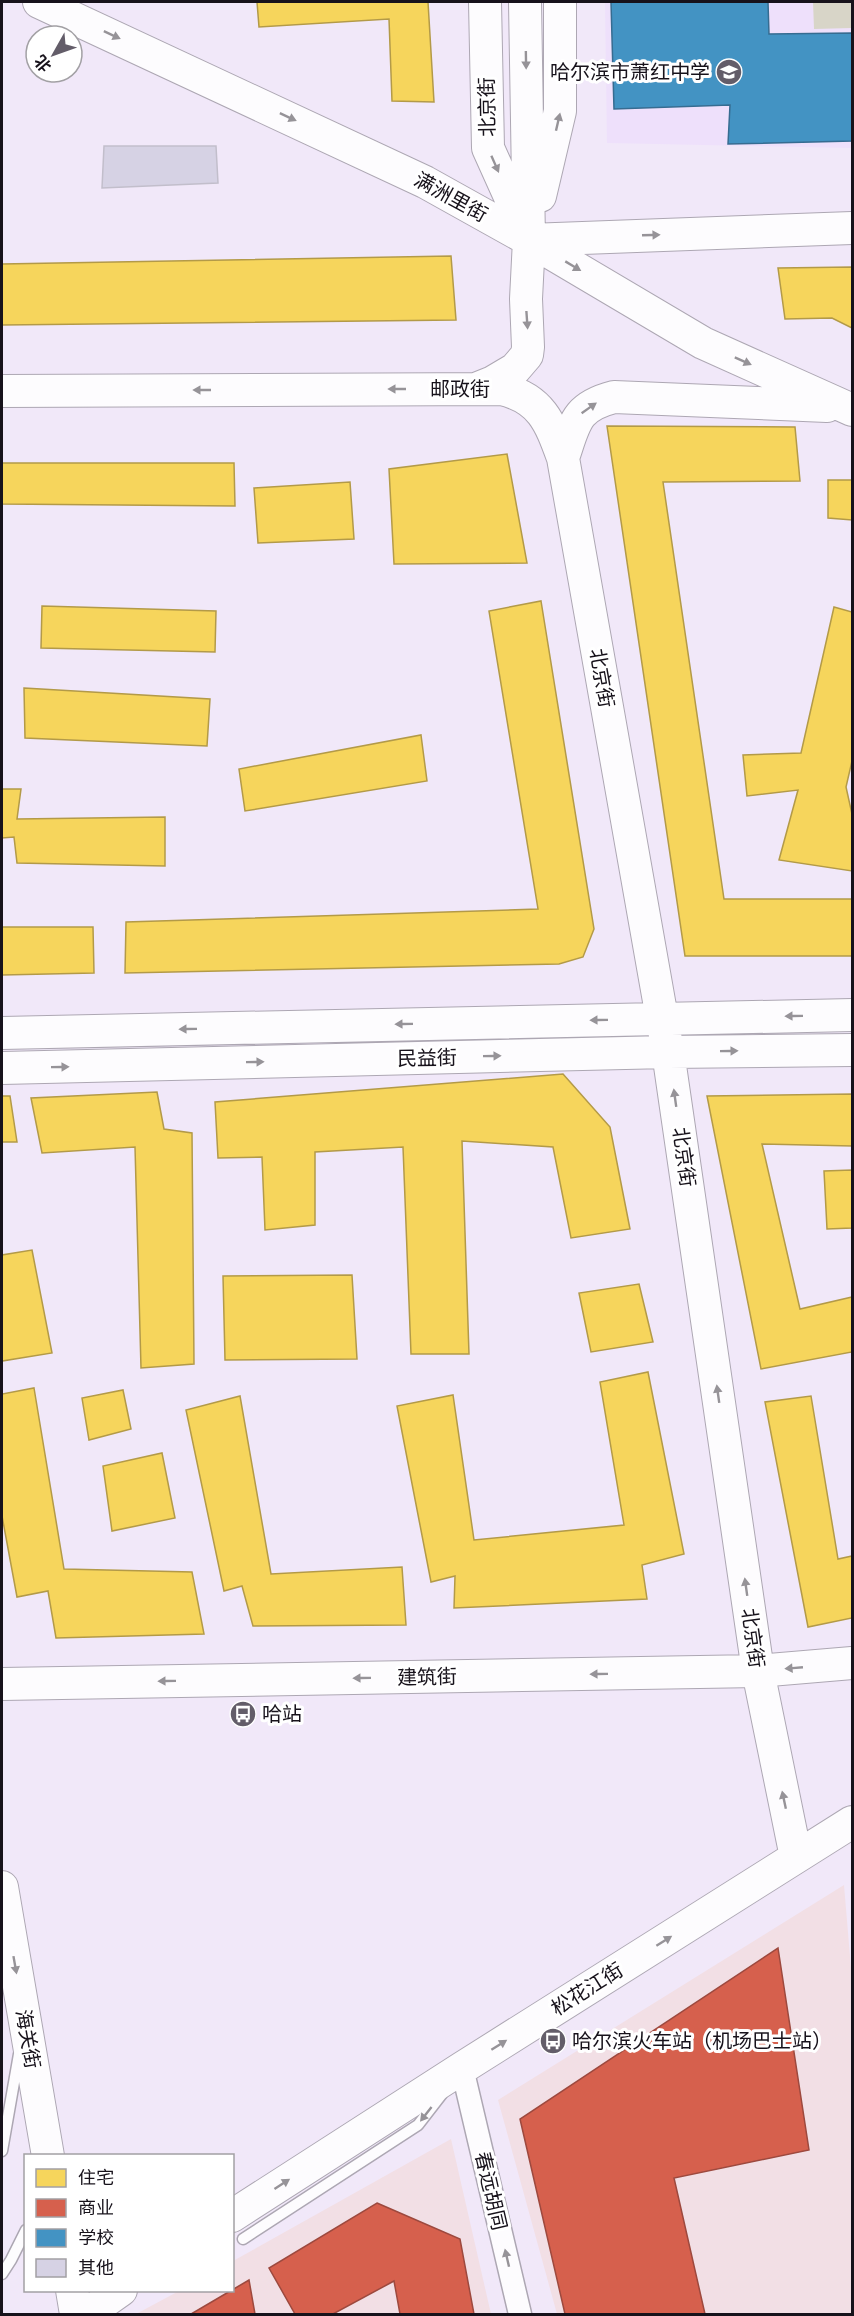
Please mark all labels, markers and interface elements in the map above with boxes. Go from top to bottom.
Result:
north arrow [24,24,84,84]
one-way arrow [103,30,121,40]
one-way arrow [521,50,531,69]
text: 北 [30,51,55,76]
school or university icon: 哈尔滨市萧红中学 [714,57,744,87]
place label: 哈尔滨市萧红中学 [550,60,710,84]
street label: 北京街 [474,77,500,137]
one-way arrow [280,113,297,122]
one-way arrow [553,113,563,131]
one-way arrow [490,155,499,172]
street label: 满洲里街 [410,167,492,227]
one-way arrow [641,231,660,240]
one-way arrow [565,261,582,271]
one-way arrow [522,310,532,329]
one-way arrow [734,356,751,365]
street label: 邮政街 [430,377,490,401]
one-way arrow [388,384,407,394]
one-way arrow [193,385,212,395]
one-way arrow [581,402,597,414]
street label: 北京街 [585,646,619,710]
one-way arrow [785,1012,804,1021]
one-way arrow [590,1015,609,1025]
one-way arrow [395,1020,414,1029]
one-way arrow [179,1024,198,1034]
street label: 民益街 [397,1045,457,1071]
one-way arrow [719,1046,738,1056]
one-way arrow [482,1051,501,1061]
one-way arrow [245,1057,264,1067]
one-way arrow [50,1062,69,1071]
one-way arrow [671,1088,680,1107]
street label: 北京街 [668,1126,700,1188]
one-way arrow [713,1385,722,1404]
one-way arrow [741,1578,750,1597]
street label: 北京街 [737,1607,769,1669]
one-way arrow [785,1663,804,1673]
street label: 建筑街 [397,1664,457,1690]
one-way arrow [590,1669,609,1679]
one-way arrow [353,1673,372,1683]
one-way arrow [158,1676,177,1686]
bus stop icon: 哈站 [228,1699,258,1729]
place label: 哈站 [262,1702,302,1726]
one-way arrow [779,1790,788,1809]
one-way arrow [656,1935,672,1946]
one-way arrow [11,1956,20,1975]
street label: 松花江街 [547,1958,627,2020]
street label: 海关街 [11,2007,45,2071]
bus stop icon: 哈尔滨火车站（机场巴士站） [538,2026,568,2056]
place label: 哈尔滨火车站（机场巴士站） [572,2029,832,2053]
one-way arrow [491,2039,507,2050]
one-way arrow [420,2106,433,2122]
street label: 春远胡同 [470,2149,512,2233]
legend [24,2154,234,2292]
text: 住宅 [78,2167,114,2189]
one-way arrow [273,2178,289,2190]
text: 商业 [78,2197,114,2219]
text: 学校 [78,2227,114,2249]
one-way arrow [502,2248,511,2267]
text: 其他 [78,2257,114,2279]

